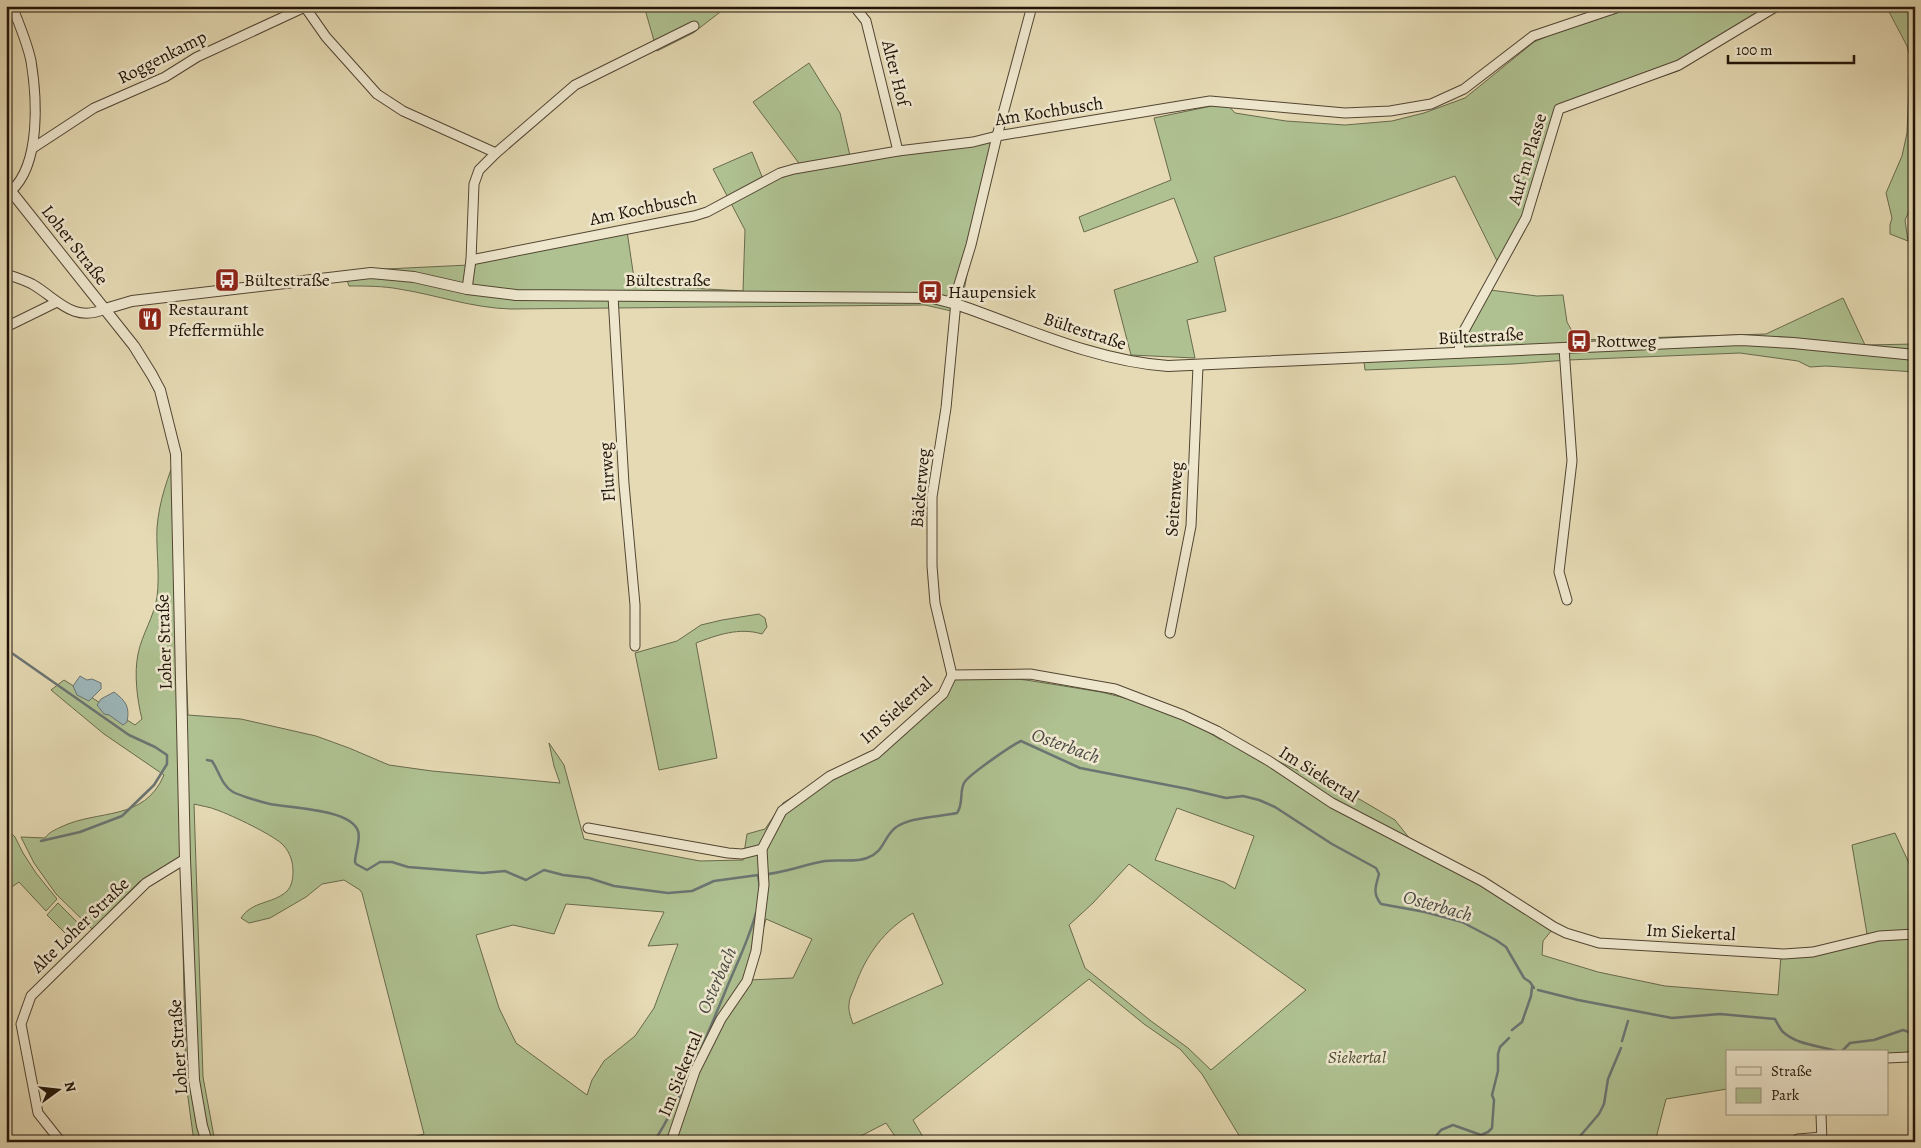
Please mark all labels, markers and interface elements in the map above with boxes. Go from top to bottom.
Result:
street label: Roggenkamp [113,24,211,90]
scale bar [1728,32,1855,64]
street label: Alter Hof [876,37,917,111]
text: 100 m [1736,40,1773,60]
street label: Am Kochbusch [992,91,1105,132]
street label: Auf'm Plasse [1501,110,1552,209]
street label: Am Kochbusch [586,185,699,231]
street label: Loher Straße [36,200,114,290]
bus stop icon: Bültestraße [214,267,240,293]
place label: Bültestraße [244,268,330,292]
street label: Bültestraße [625,268,711,292]
bus stop icon: Haupensiek [917,279,943,305]
place label: Haupensiek [948,280,1036,304]
place label: Restaurant Pfeffermühle [168,297,264,342]
restaurant icon: Restaurant Pfeffermühle [137,306,163,332]
street label: Bültestraße [1040,306,1130,356]
street label: Bültestraße [1437,322,1525,350]
bus stop icon: Rottweg [1566,328,1592,354]
place label: Rottweg [1596,329,1657,353]
street label: Flurweg [593,441,621,503]
street label: Bäckerweg [905,447,935,529]
street label: Seitenweg [1159,461,1189,537]
street label: Loher Straße [150,594,178,690]
street label: Im Siekertal [855,671,938,749]
water label: Osterbach [1028,722,1103,770]
street label: Im Siekertal [1275,740,1364,808]
street label: Alte Loher Straße [25,872,134,979]
water label: Osterbach [1400,884,1475,928]
street label: Im Siekertal [1646,918,1737,946]
water label: Osterbach [691,943,743,1018]
street label: Loher Straße [163,999,193,1095]
street label: Im Siekertal [652,1027,708,1120]
park label: Siekertal [1328,1045,1387,1069]
legend [1726,1050,1888,1116]
text: Straße [1771,1061,1812,1081]
north arrow [32,1066,82,1116]
text: N [60,1079,81,1094]
text: Park [1771,1085,1800,1105]

